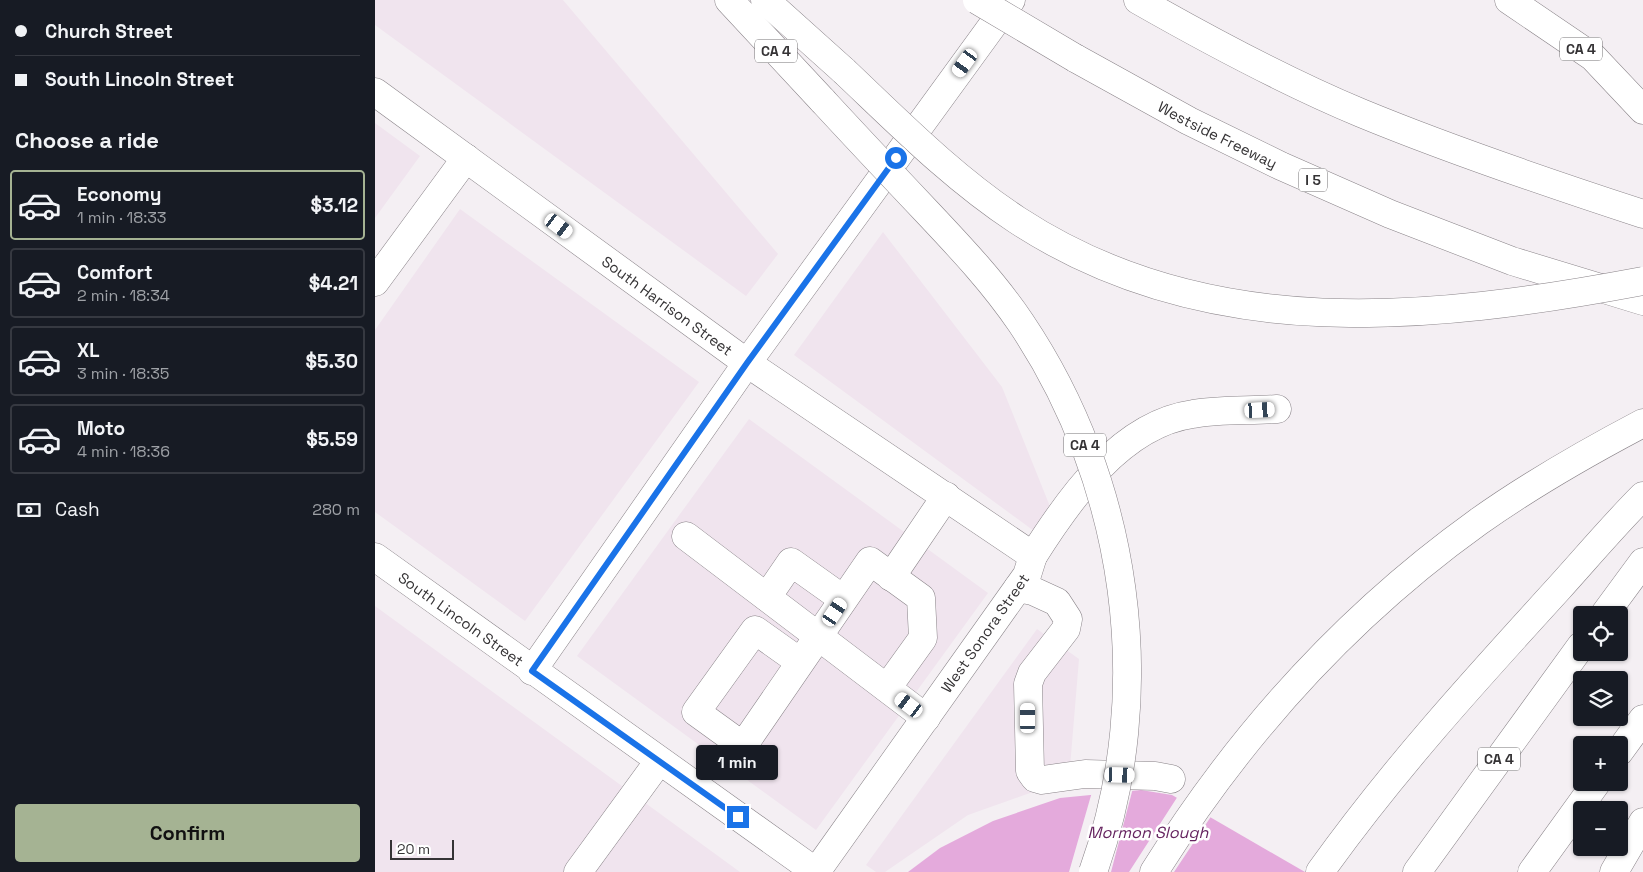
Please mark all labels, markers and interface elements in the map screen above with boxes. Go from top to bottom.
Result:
text: Church Street [45,19,173,44]
road number: CA 4 [1560,38,1602,61]
road number: CA 4 [755,40,797,62]
car [950,46,979,80]
text: South Lincoln Street [45,67,234,92]
street label: Westside Freeway [1155,96,1281,172]
text: Choose a ride [15,126,159,154]
route start [885,147,907,169]
road number: I 5 [1299,168,1327,192]
text: Economy [77,182,161,207]
icon: car [17,183,62,228]
text: $3.12 [310,193,358,218]
text: 1 min · 18:33 [77,207,167,228]
car [542,211,575,241]
street label: South Harrison Street [598,251,737,359]
text: Comfort [77,260,153,285]
icon: car [17,261,62,306]
text: $4.21 [309,271,358,296]
text: 2 min · 18:34 [77,285,170,306]
text: XL [77,338,100,363]
icon: car [17,339,62,384]
text: $5.30 [306,349,358,374]
text: 3 min · 18:35 [77,363,169,384]
car [1244,402,1275,418]
text: Moto [77,416,125,441]
icon: car [17,417,62,462]
text: $5.59 [306,427,358,452]
road number: CA 4 [1064,434,1106,456]
text: 4 min · 18:36 [77,441,170,462]
icon: cash [15,496,43,524]
text: Cash [55,497,100,522]
text: 280 m [312,499,360,520]
street label: South Lincoln Street [395,567,528,670]
street label: West Sonora Street [937,570,1033,696]
car [820,595,849,629]
map controls [1573,606,1628,856]
button: locate [1573,606,1628,661]
button: layers [1573,671,1628,726]
car [892,690,925,720]
car [1020,703,1035,733]
button: + [1573,736,1628,791]
callout: 1 min [697,744,779,780]
road number: CA 4 [1478,748,1520,771]
text: 1 min [717,752,757,773]
car [1104,767,1135,783]
button: − [1573,801,1628,856]
button: Confirm [15,804,360,862]
route end [727,806,749,828]
water label: Mormon Slough [1088,822,1210,843]
scale bar [390,837,454,860]
text: 20 m [397,840,430,858]

